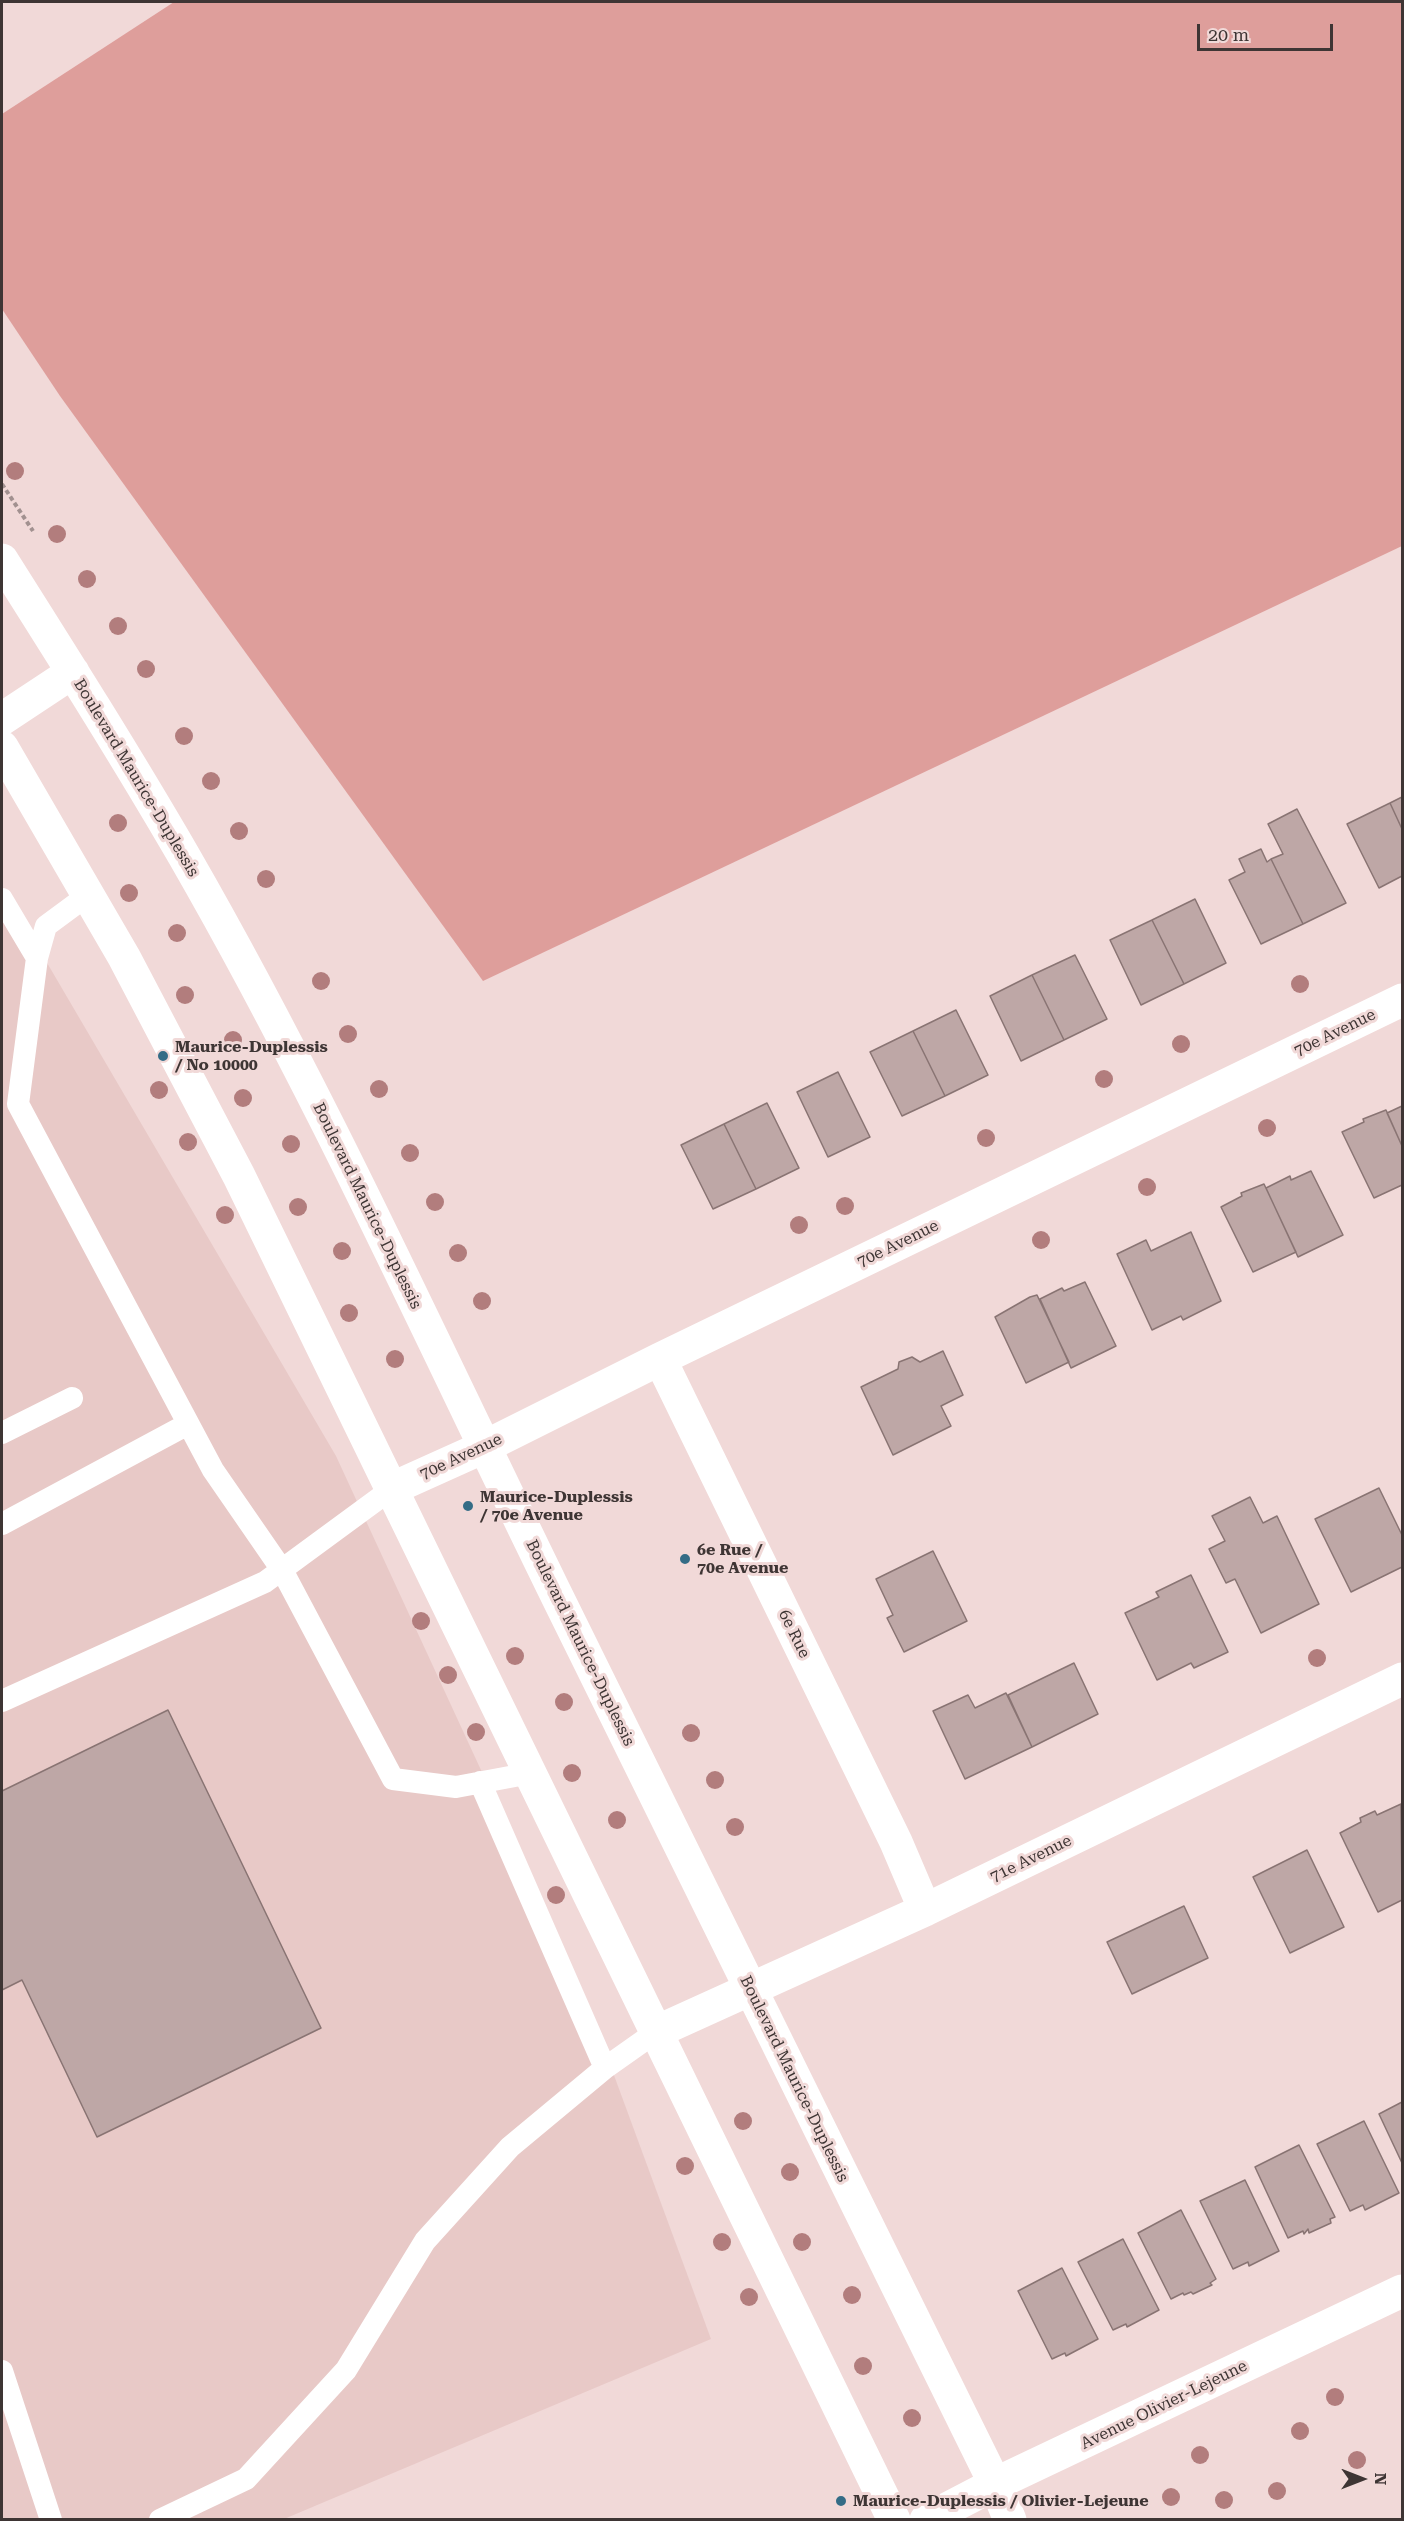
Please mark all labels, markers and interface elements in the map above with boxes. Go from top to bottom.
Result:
scale bar [1200,12,1336,50]
text: 20 m [1208,24,1249,45]
street label: Boulevard Maurice-Duplessis [69,676,203,880]
street label: 70e Avenue [1291,1005,1379,1061]
place label: Maurice-Duplessis / No 10000 [175,1037,328,1075]
marker: Maurice-Duplessis / No 10000 [156,1049,170,1063]
street label: Boulevard Maurice-Duplessis [309,1100,425,1312]
street label: 70e Avenue [854,1216,942,1272]
street label: 70e Avenue [417,1430,505,1484]
place label: Maurice-Duplessis / 70e Avenue [480,1487,633,1525]
marker: Maurice-Duplessis / 70e Avenue [461,1499,475,1513]
street label: Boulevard Maurice-Duplessis [522,1537,638,1749]
place label: 6e Rue / 70e Avenue [697,1540,789,1578]
marker: 6e Rue / 70e Avenue [678,1552,692,1566]
street label: 6e Rue [774,1607,814,1661]
street label: 71e Avenue [987,1831,1075,1887]
street label: Boulevard Maurice-Duplessis [736,1973,852,2185]
street label: Avenue Olivier-Lejeune [1078,2356,1250,2454]
north arrow [1332,2449,1392,2509]
text: N [1371,2473,1390,2485]
place label: Maurice-Duplessis / Olivier-Lejeune [853,2491,1149,2511]
marker: Maurice-Duplessis / Olivier-Lejeune [834,2494,848,2508]

